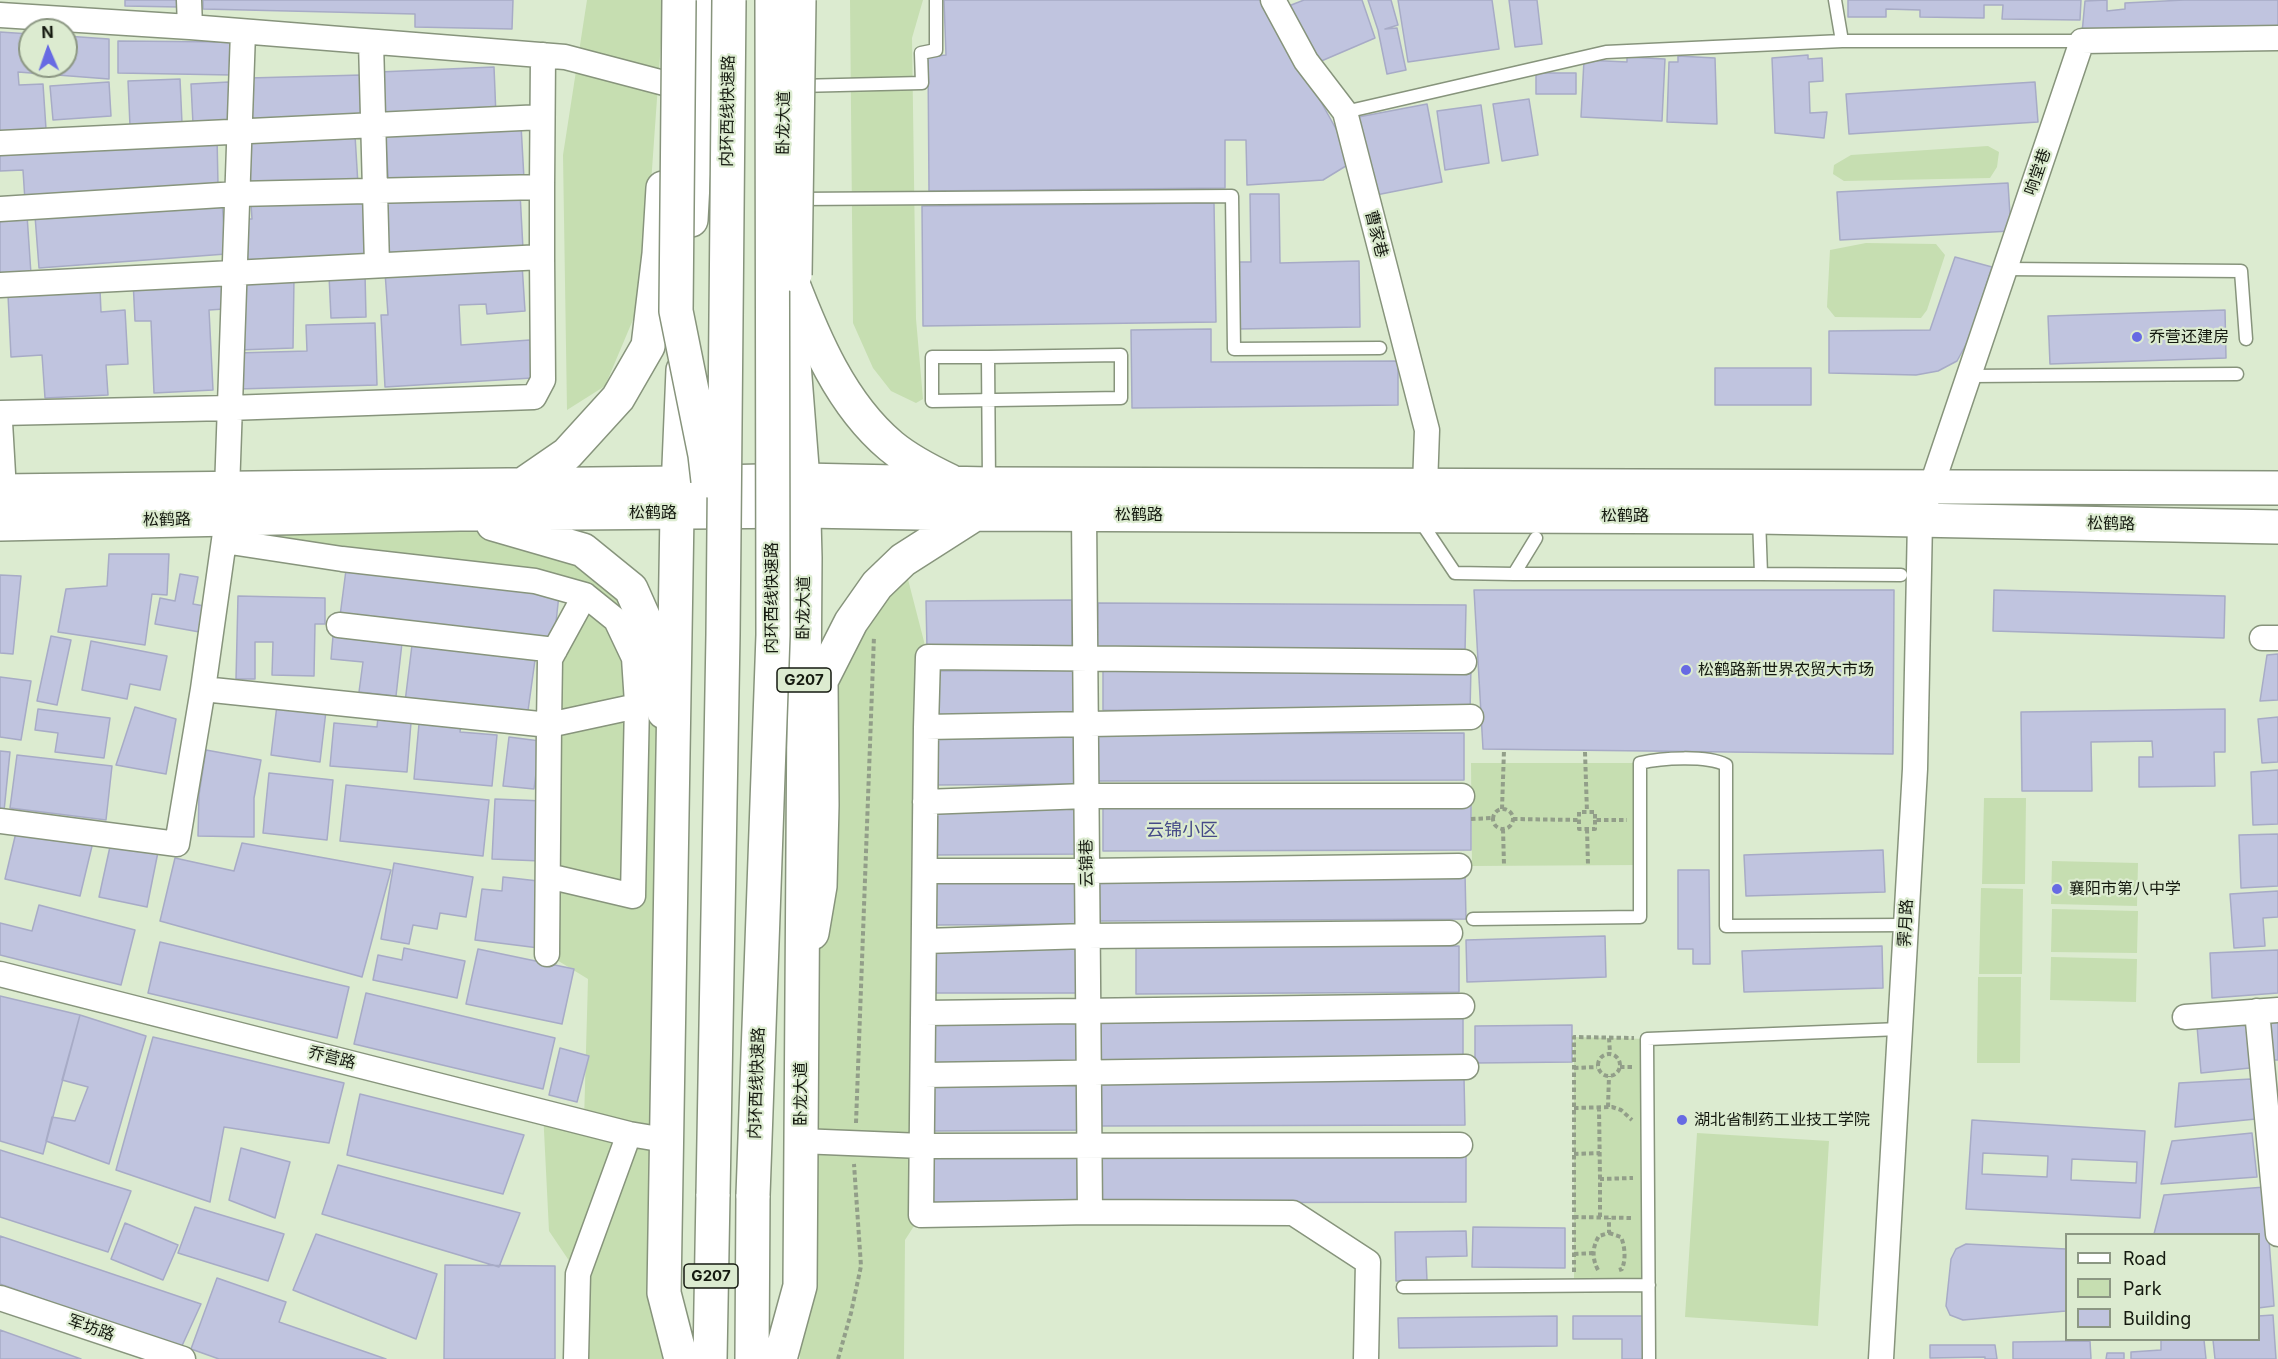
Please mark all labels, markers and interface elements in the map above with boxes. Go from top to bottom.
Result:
north arrow [18,18,78,78]
text: N [41,22,54,42]
street label: 内环西线快速路 [717,55,739,167]
street label: 卧龙大道 [774,91,794,155]
street label: 响堂巷 [2021,146,2055,198]
street label: 曹家巷 [1361,208,1391,260]
place label: 乔营还建房 [2149,327,2229,347]
marker: 乔营还建房 [2130,330,2144,344]
street label: 松鹤路 [629,503,677,523]
street label: 松鹤路 [1115,505,1163,525]
street label: 松鹤路 [1601,506,1649,526]
street label: 松鹤路 [143,510,191,530]
street label: 松鹤路 [2087,514,2135,534]
street label: 内环西线快速路 [762,542,782,654]
street label: 卧龙大道 [794,576,814,640]
place label: 松鹤路新世界农贸大市场 [1698,660,1874,680]
marker: 松鹤路新世界农贸大市场 [1679,663,1693,677]
road number: G207 [777,668,831,692]
district label: 云锦小区 [1146,820,1218,842]
street label: 云锦巷 [1077,839,1097,887]
place label: 襄阳市第八中学 [2069,879,2181,899]
marker: 襄阳市第八中学 [2050,882,2064,896]
street label: 霁月路 [1895,899,1917,947]
street label: 内环西线快速路 [745,1027,769,1139]
street label: 乔营路 [306,1043,358,1073]
street label: 卧龙大道 [791,1062,811,1126]
place label: 湖北省制药工业技工学院 [1694,1110,1870,1130]
marker: 湖北省制药工业技工学院 [1675,1113,1689,1127]
legend [2065,1233,2260,1341]
text: Road [2123,1248,2166,1269]
road number: G207 [684,1264,738,1288]
text: Park [2123,1278,2162,1299]
text: Building [2123,1308,2191,1329]
street label: 军坊路 [65,1311,117,1345]

